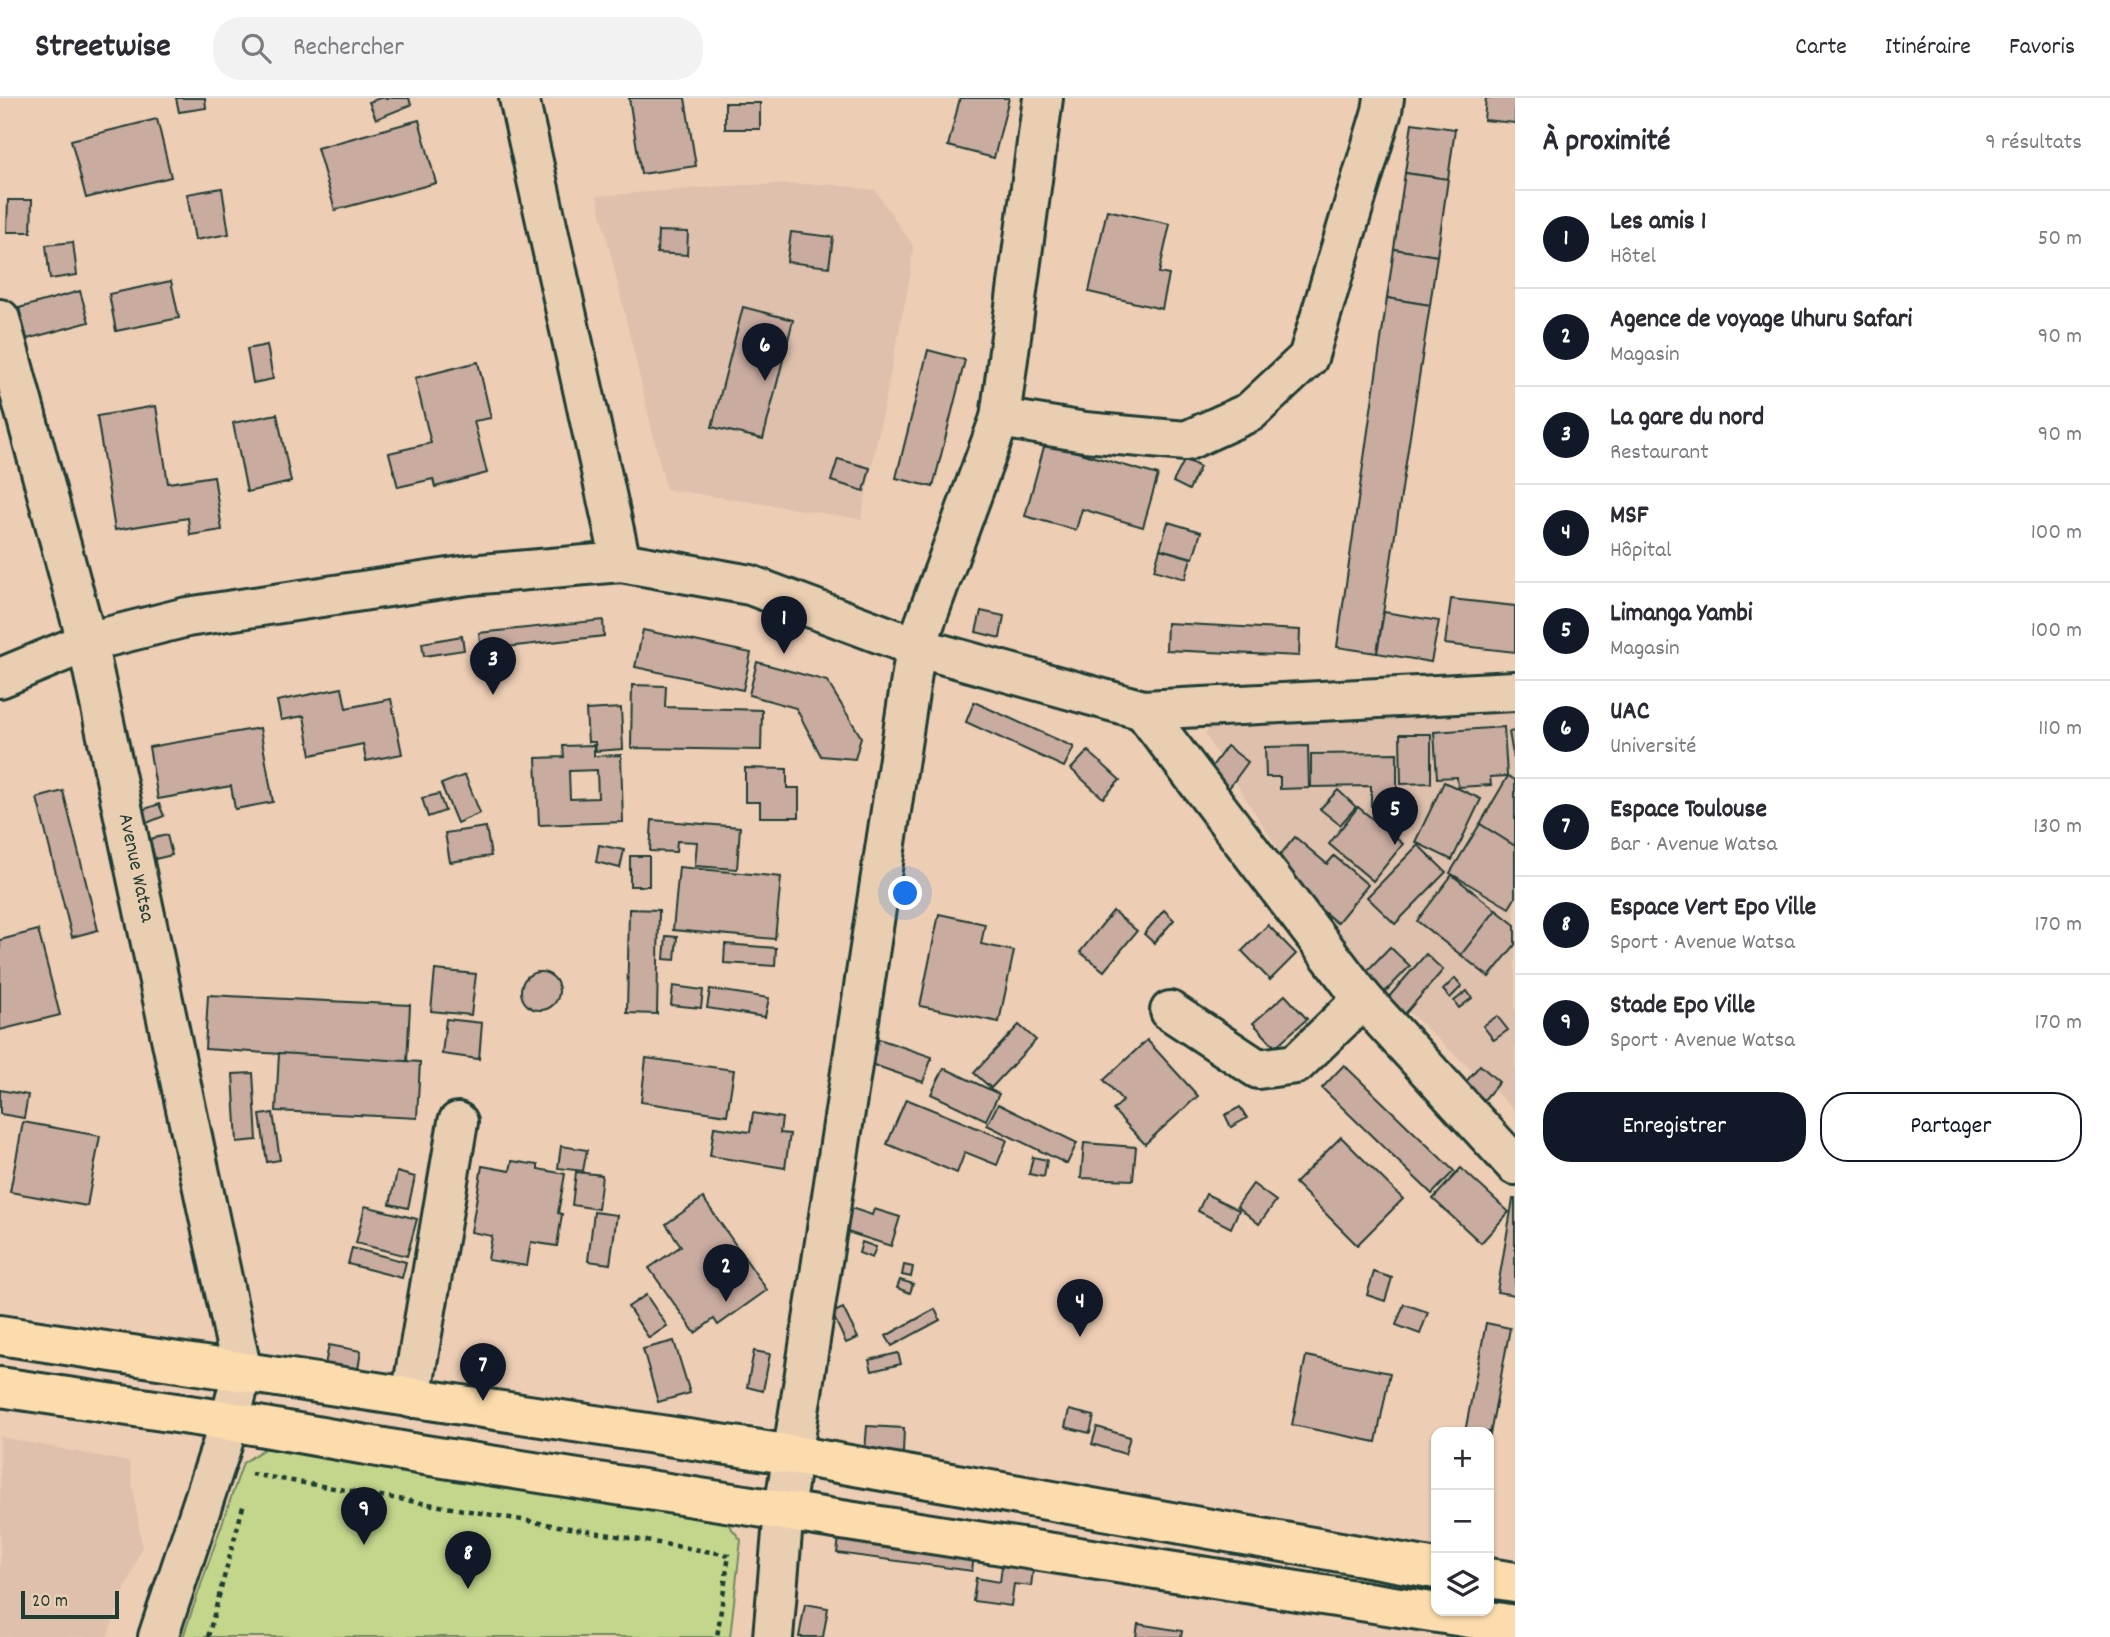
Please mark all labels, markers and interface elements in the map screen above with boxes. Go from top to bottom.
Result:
search box [213,17,703,80]
text: Streetwise [35,25,171,72]
icon: search [237,29,275,67]
text: Rechercher [293,30,404,67]
text: Carte [1795,31,1847,65]
text: Itinéraire [1885,31,1971,65]
text: Favoris [2009,31,2075,65]
text: À proximité [1543,122,1670,165]
text: 9 résultats [1985,127,2082,160]
text: Les amis 1 [1610,204,1706,241]
text: 1 [1563,223,1569,256]
text: 50 m [2038,223,2082,256]
text: Hôtel [1610,241,1656,274]
text: Agence de voyage Uhuru Safari [1610,302,1912,339]
text: 2 [1561,321,1571,354]
text: 90 m [2038,321,2082,354]
pin: 6 [742,323,788,381]
text: Magasin [1610,339,1680,372]
text: La gare du nord [1610,400,1764,437]
text: 3 [1561,419,1571,452]
text: 90 m [2038,419,2082,452]
text: Restaurant [1610,437,1709,470]
text: MSF [1610,498,1648,535]
text: 4 [1561,517,1571,550]
text: 100 m [2031,517,2082,550]
text: Hôpital [1610,535,1672,568]
pin: 1 [761,596,807,654]
text: Limanga Yambi [1610,596,1753,633]
text: 5 [1561,615,1571,648]
text: 100 m [2031,615,2082,648]
text: Magasin [1610,633,1680,666]
pin: 3 [470,637,516,695]
text: UAC [1610,694,1650,731]
text: 6 [1560,713,1572,746]
text: 110 m [2038,713,2082,746]
text: Université [1610,731,1696,764]
pin: 5 [1372,787,1418,845]
text: Espace Toulouse [1610,792,1767,829]
street label: Avenue Watsa [109,811,161,926]
text: 7 [1562,811,1570,844]
text: 130 m [2033,811,2082,844]
text: Bar · Avenue Watsa [1610,829,1777,862]
your location [888,876,922,910]
text: Espace Vert Epo Ville [1610,890,1816,927]
text: 8 [1561,909,1571,942]
text: 170 m [2035,909,2082,942]
text: Sport · Avenue Watsa [1610,927,1795,960]
text: Stade Epo Ville [1610,988,1755,1025]
text: 9 [1561,1007,1571,1040]
text: 170 m [2035,1007,2082,1040]
text: Sport · Avenue Watsa [1610,1025,1795,1058]
button: Enregistrer [1543,1092,1806,1162]
button: Partager [1820,1092,2082,1162]
pin: 2 [703,1244,749,1302]
pin: 4 [1057,1279,1103,1337]
pin: 7 [460,1343,506,1401]
map controls [1431,1427,1494,1616]
button: + [1431,1427,1494,1490]
pin: 9 [341,1487,387,1545]
button: − [1431,1490,1494,1553]
pin: 8 [445,1531,491,1589]
button: layers [1431,1553,1494,1616]
scale bar [21,1588,119,1620]
text: 20 m [32,1589,68,1616]

